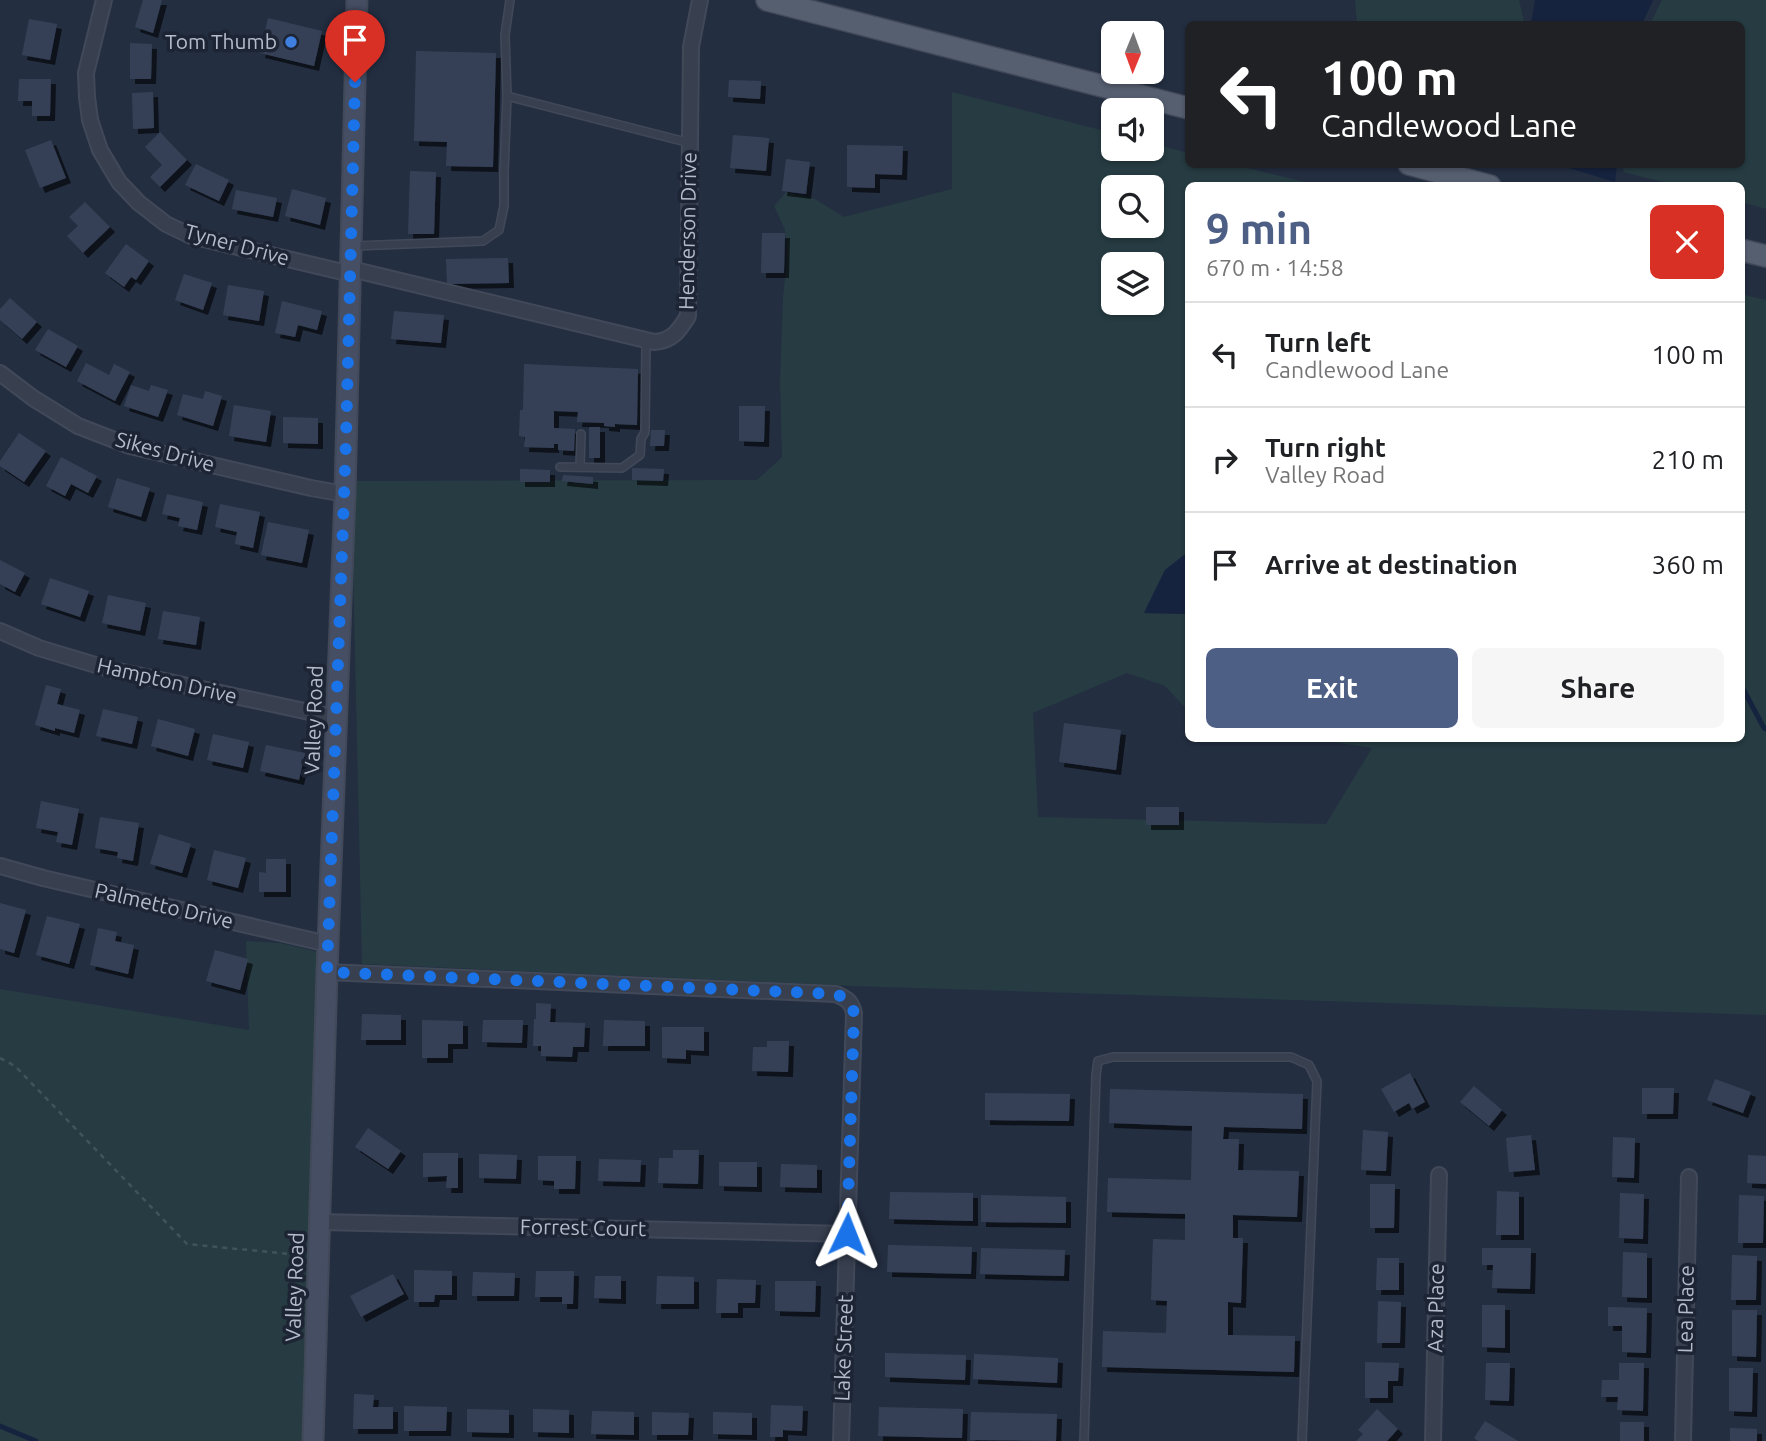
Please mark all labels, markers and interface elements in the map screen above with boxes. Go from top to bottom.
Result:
pin [325,10,385,82]
icon: arrive [336,21,374,59]
north arrow [1101,21,1164,84]
map controls [1101,21,1164,315]
place label: Tom Thumb [165,29,277,53]
marker: Tom Thumb [283,34,299,50]
icon: left [1206,49,1297,140]
text: 100 m [1321,49,1458,104]
button: sound [1101,98,1164,161]
text: Candlewood Lane [1321,107,1577,143]
street label: Henderson Drive [674,152,700,310]
button: search [1101,175,1164,238]
text: 9 min [1206,205,1312,252]
button: close [1650,205,1724,279]
street label: Tyner Drive [182,219,292,270]
button: layers [1101,252,1164,315]
text: 670 m · 14:58 [1206,255,1344,280]
text: Turn left [1265,328,1371,357]
icon: left [1206,336,1244,374]
text: 100 m [1652,340,1724,369]
text: Candlewood Lane [1265,357,1449,382]
street label: Sikes Drive [113,426,217,476]
text: Turn right [1265,433,1386,462]
icon: right [1206,441,1244,479]
text: 210 m [1652,445,1724,474]
text: Valley Road [1265,462,1385,487]
icon: arrive [1206,546,1244,584]
text: Arrive at destination [1265,550,1518,579]
text: 360 m [1652,550,1724,579]
button: Exit [1206,648,1458,728]
button: Share [1472,648,1724,728]
street label: Hampton Drive [95,652,239,708]
street label: Valley Road [299,665,327,775]
street label: Palmetto Drive [93,877,236,933]
position arrow [810,1197,884,1271]
street label: Forrest Court [520,1214,646,1240]
street label: Valley Road [280,1232,308,1342]
street label: Aza Place [1422,1263,1448,1353]
street label: Lea Place [1672,1265,1698,1353]
street label: Lake Street [829,1294,857,1402]

